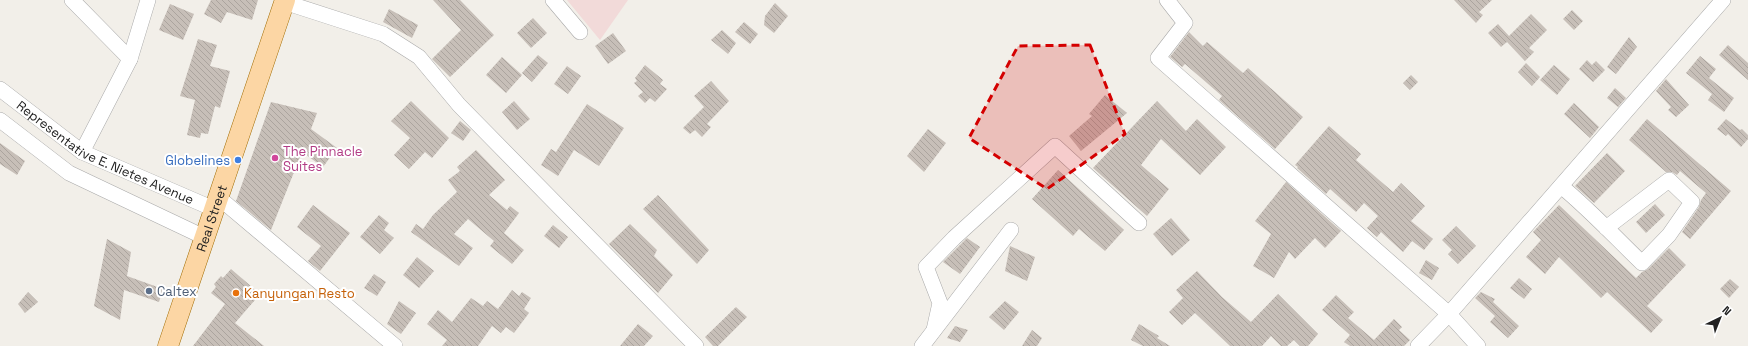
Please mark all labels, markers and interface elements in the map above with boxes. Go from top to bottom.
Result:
street label: Representative E. Nietes Avenue [13,97,196,208]
place label: The Pinnacle Suites [283,143,363,175]
place label: Globelines [165,152,230,169]
marker: The Pinnacle Suites [270,153,280,163]
marker: Globelines [233,155,243,165]
street label: Real Street [193,183,231,254]
place label: Caltex [157,283,197,300]
place label: Kanyungan Resto [244,285,355,302]
marker: Caltex [144,286,154,296]
marker: Kanyungan Resto [231,288,241,298]
north arrow [1700,298,1740,338]
text: N [1719,303,1734,318]

